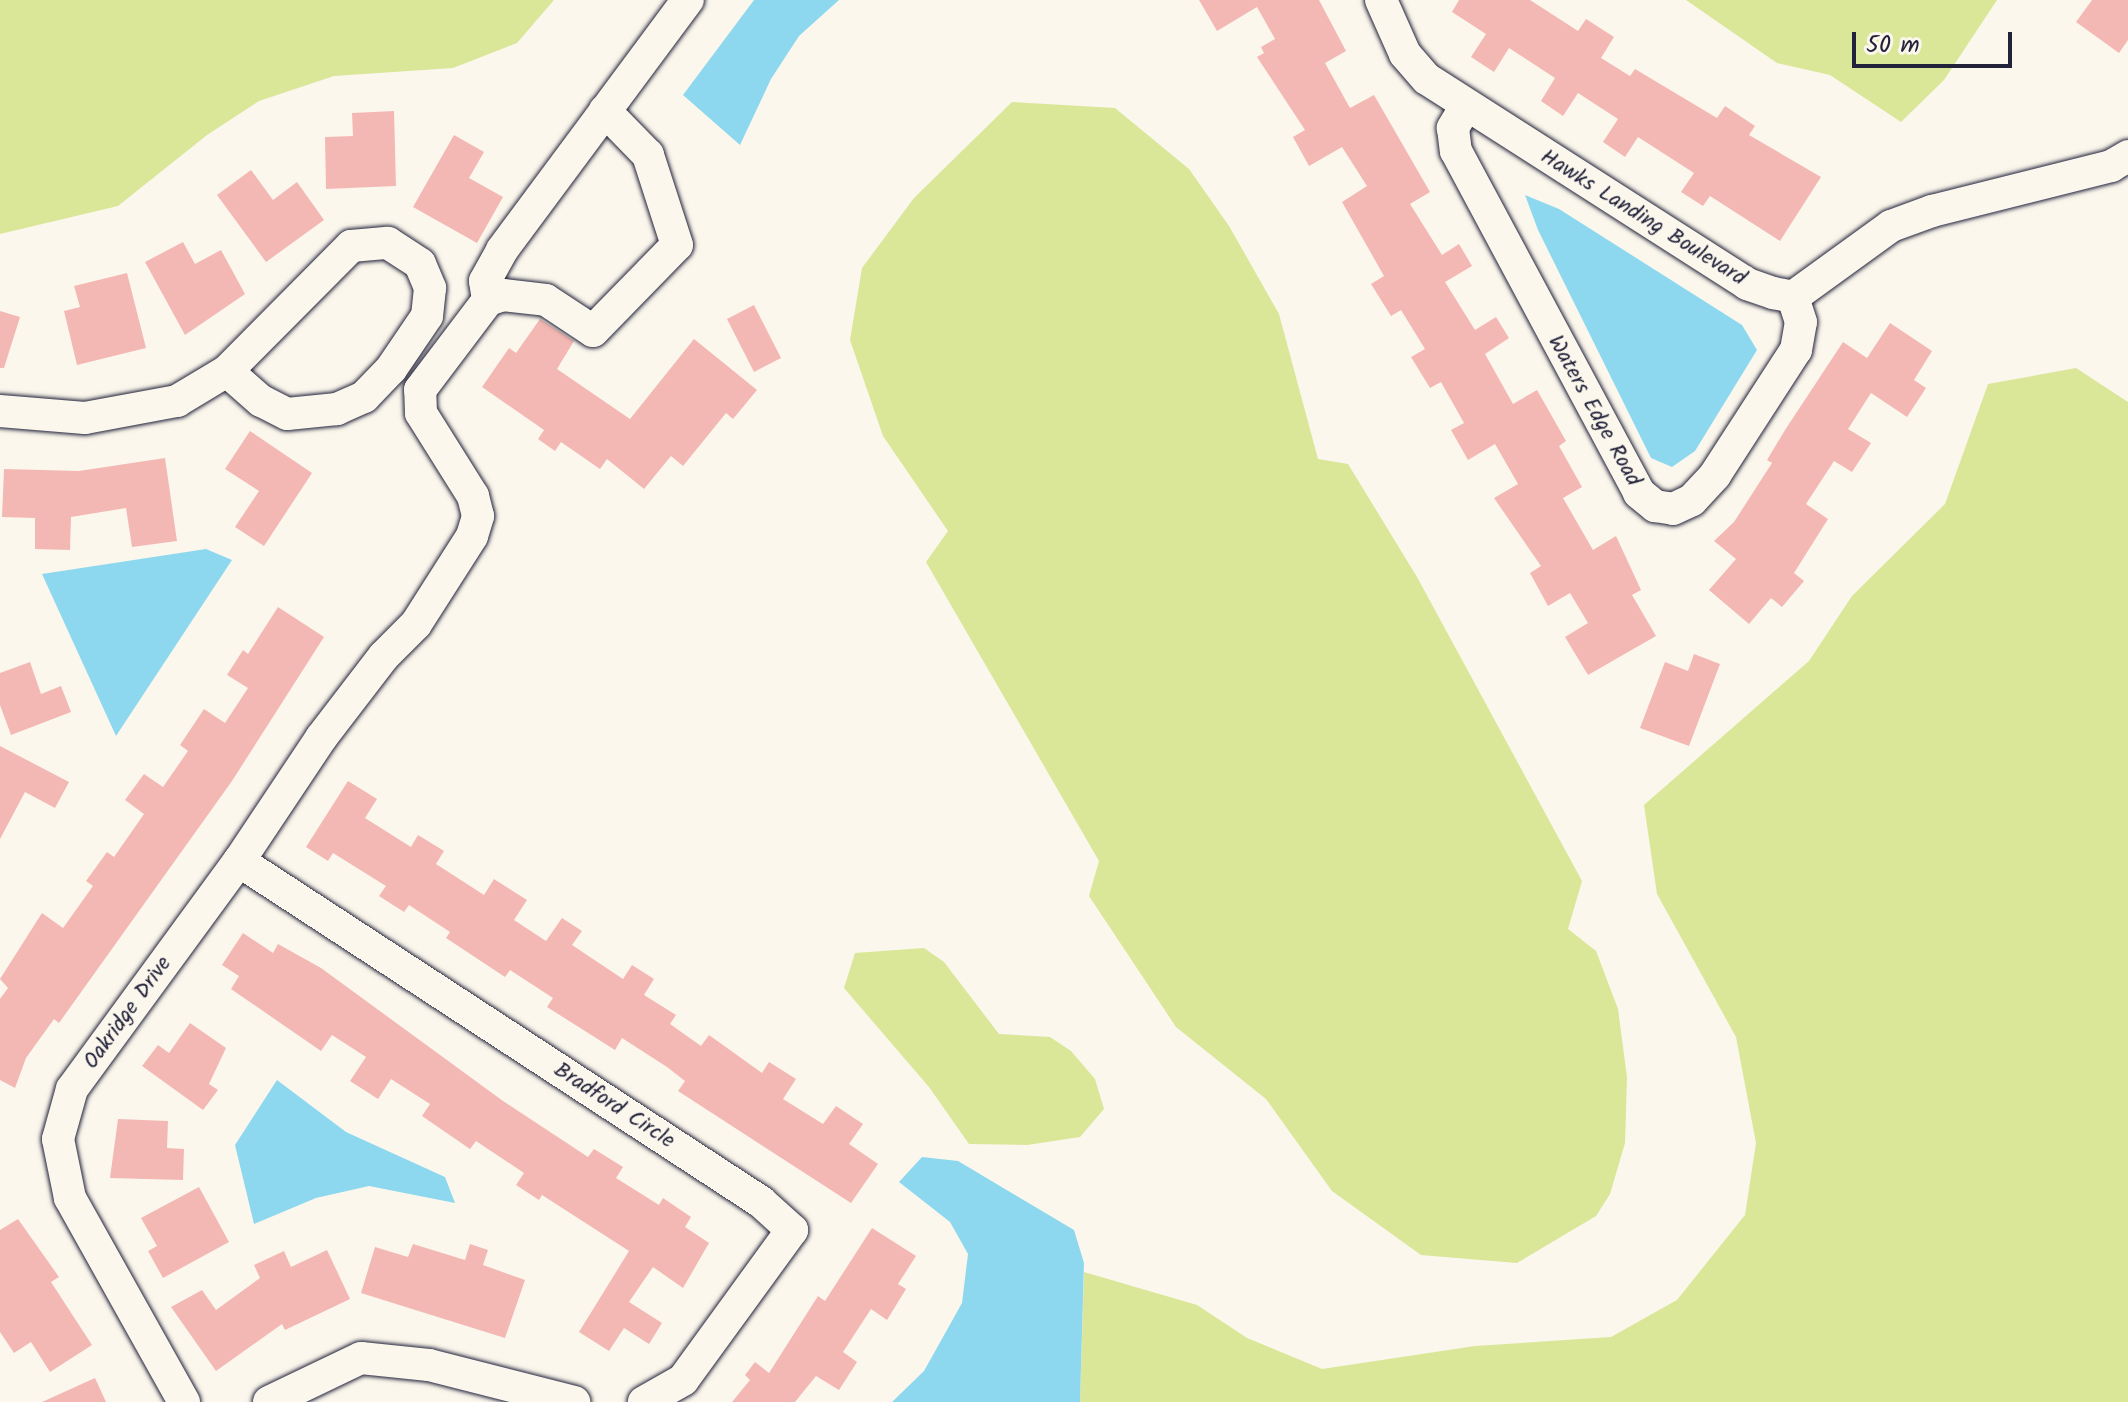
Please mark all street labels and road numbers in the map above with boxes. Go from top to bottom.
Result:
street label: Hawks Landing Boulevard [1535,144,1751,292]
street label: Waters Edge Road [1542,331,1646,491]
street label: Oakridge Drive [78,952,178,1074]
street label: Bradford Circle [549,1057,679,1155]

